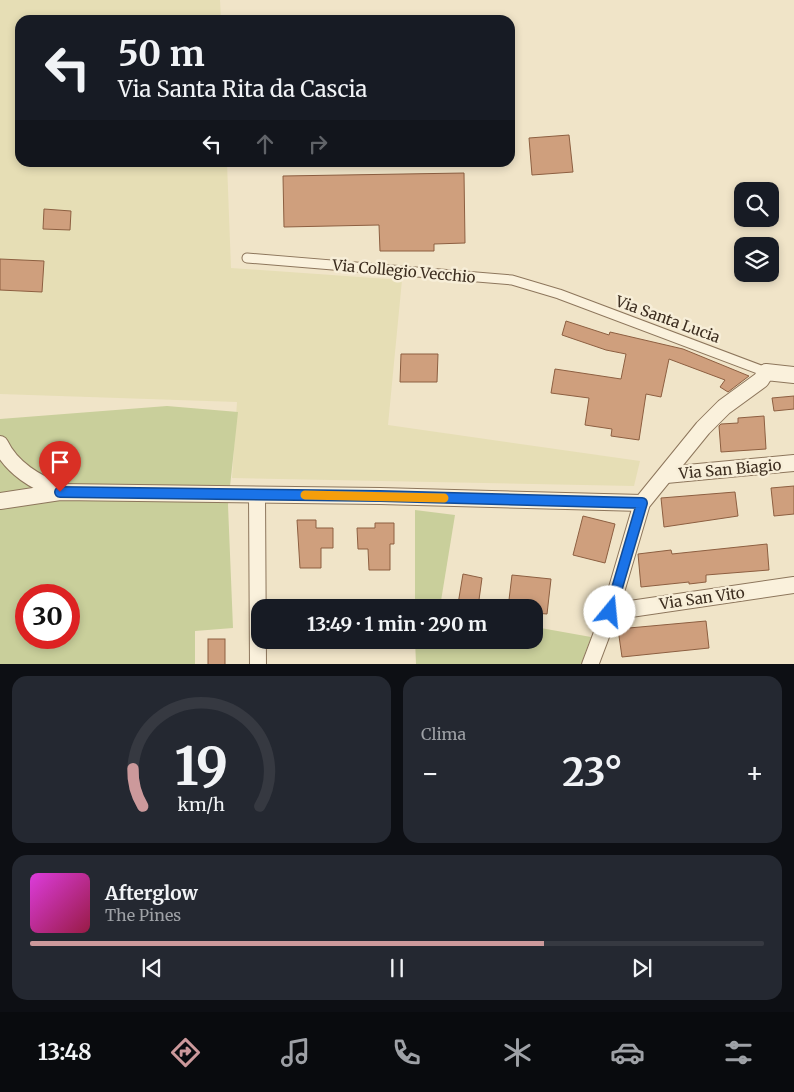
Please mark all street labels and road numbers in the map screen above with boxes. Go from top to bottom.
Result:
street label: Via Collegio Vecchio [331,255,477,287]
street label: Via Santa Lucia [612,291,723,347]
street label: Via San Biagio [677,455,782,483]
street label: Via San Vito [657,583,746,614]

